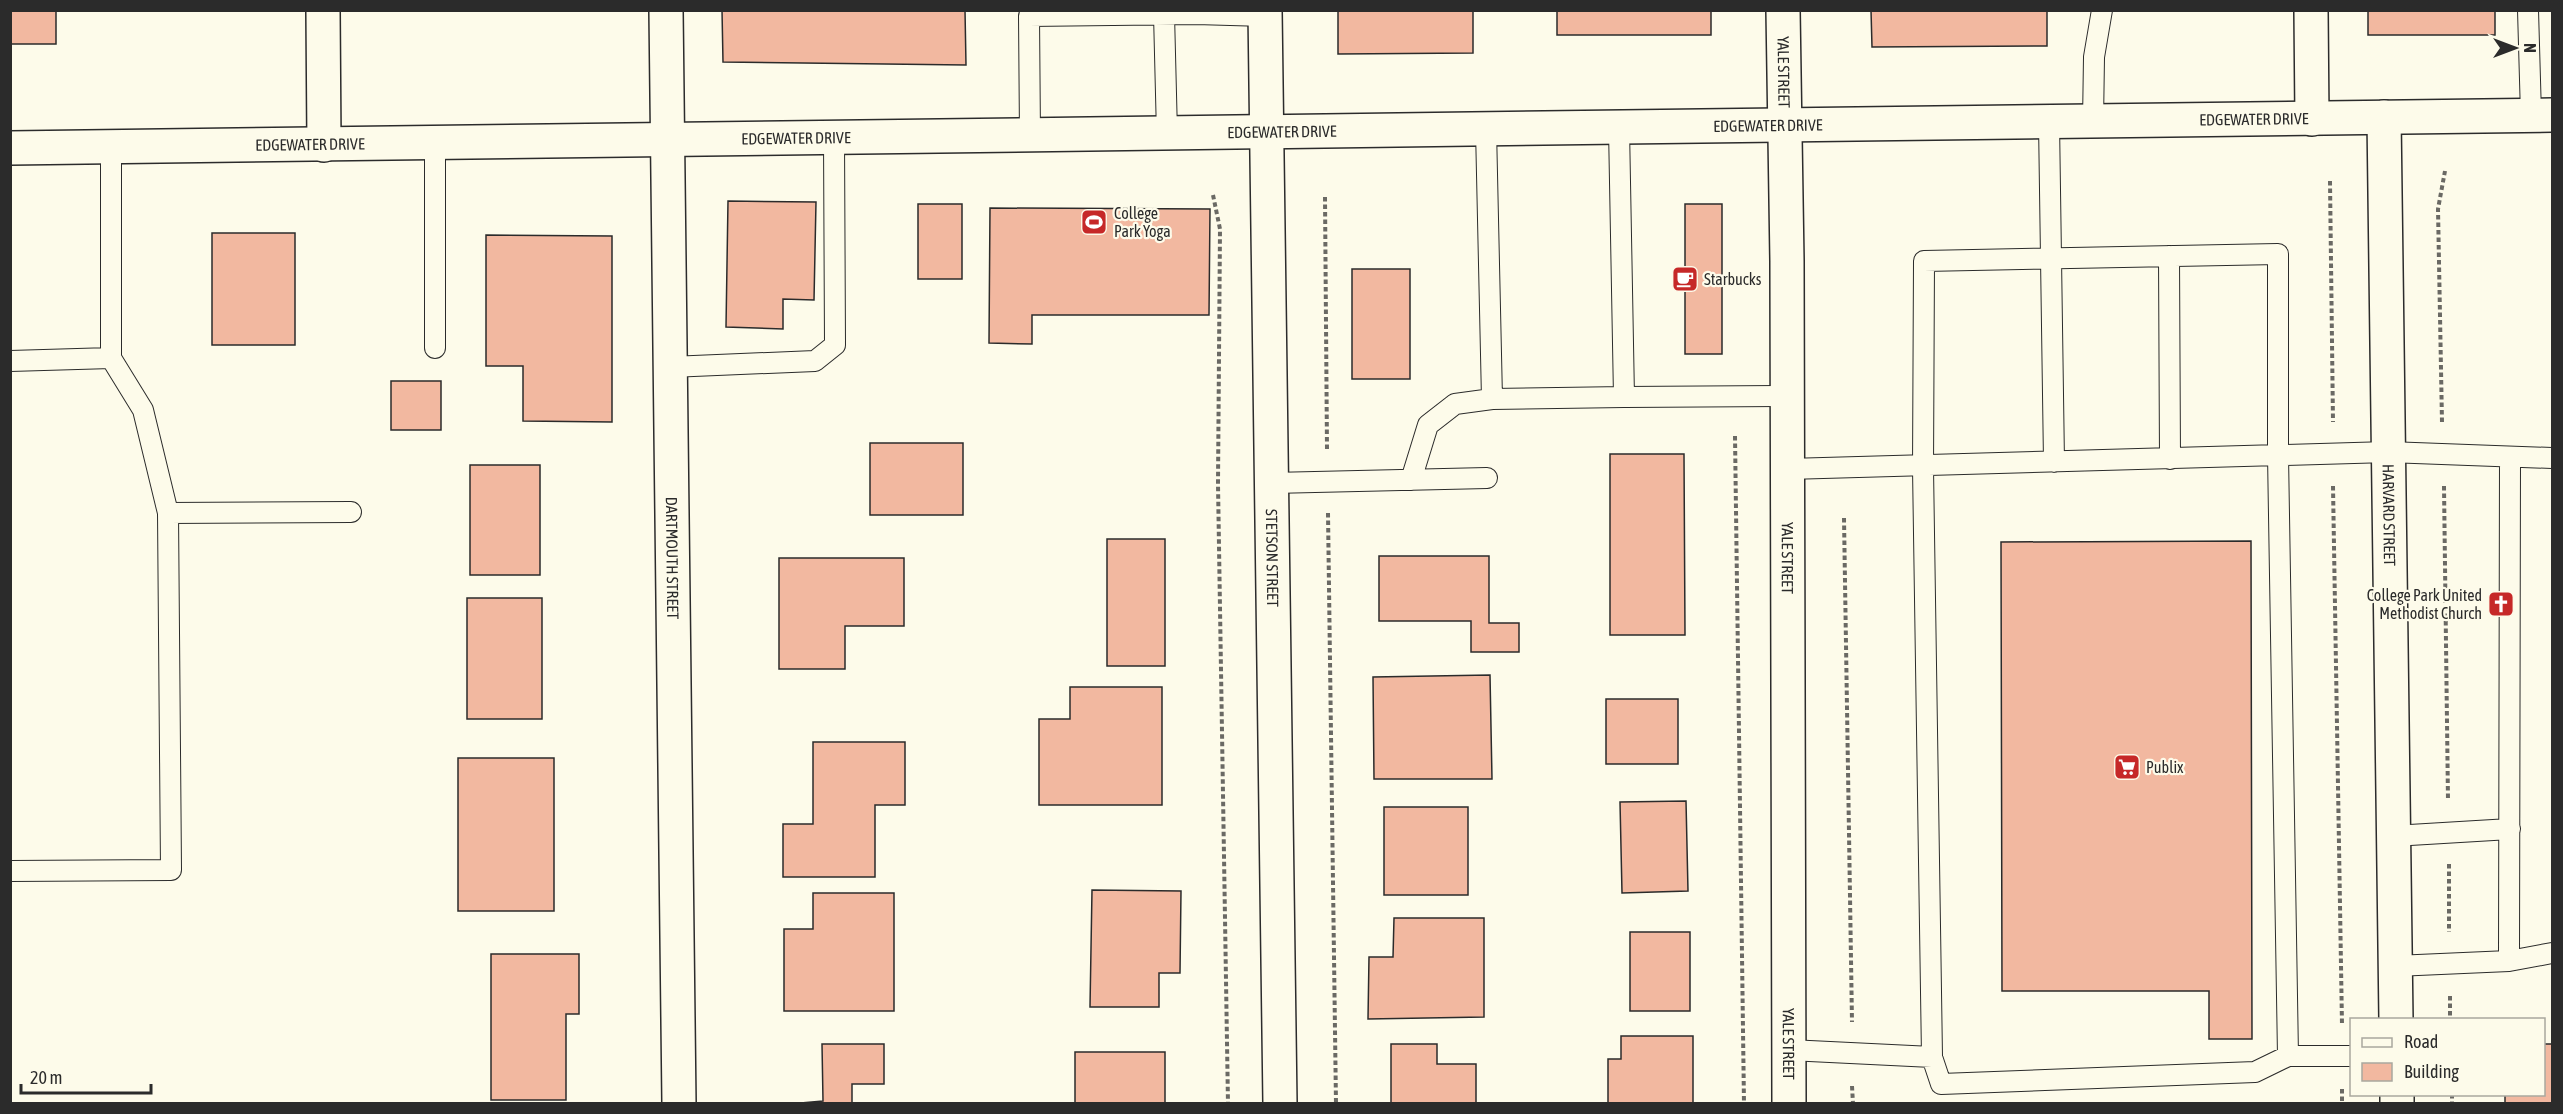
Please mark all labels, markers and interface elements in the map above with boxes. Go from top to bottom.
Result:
north arrow [2485,18,2545,78]
street label: YALE STREET [1774,36,1794,108]
text: N [2521,43,2539,53]
street label: EDGEWATER DRIVE [2199,109,2309,129]
street label: EDGEWATER DRIVE [1713,115,1823,135]
street label: EDGEWATER DRIVE [1227,122,1337,141]
street label: EDGEWATER DRIVE [741,128,851,148]
street label: EDGEWATER DRIVE [255,134,365,154]
place label: College Park Yoga [1114,204,1171,241]
sports icon: College Park Yoga [1079,207,1109,237]
cafe icon: Starbucks [1670,264,1700,294]
place label: Starbucks [1704,270,1762,288]
street label: HARVARD STREET [2380,464,2399,566]
street label: DARTMOUTH STREET [663,497,682,619]
street label: STETSON STREET [1263,509,1282,607]
street label: YALE STREET [1779,522,1797,594]
place label: College Park United Methodist Church [2367,586,2482,622]
church icon: College Park United Methodist Church [2486,589,2516,619]
supermarket icon: Publix [2112,752,2142,782]
place label: Publix [2146,758,2184,776]
street label: YALE STREET [1780,1008,1798,1080]
legend [2350,1018,2545,1096]
text: Road [2404,1031,2438,1052]
scale bar [21,1057,152,1095]
text: Building [2404,1061,2459,1082]
text: 20 m [30,1067,62,1088]

